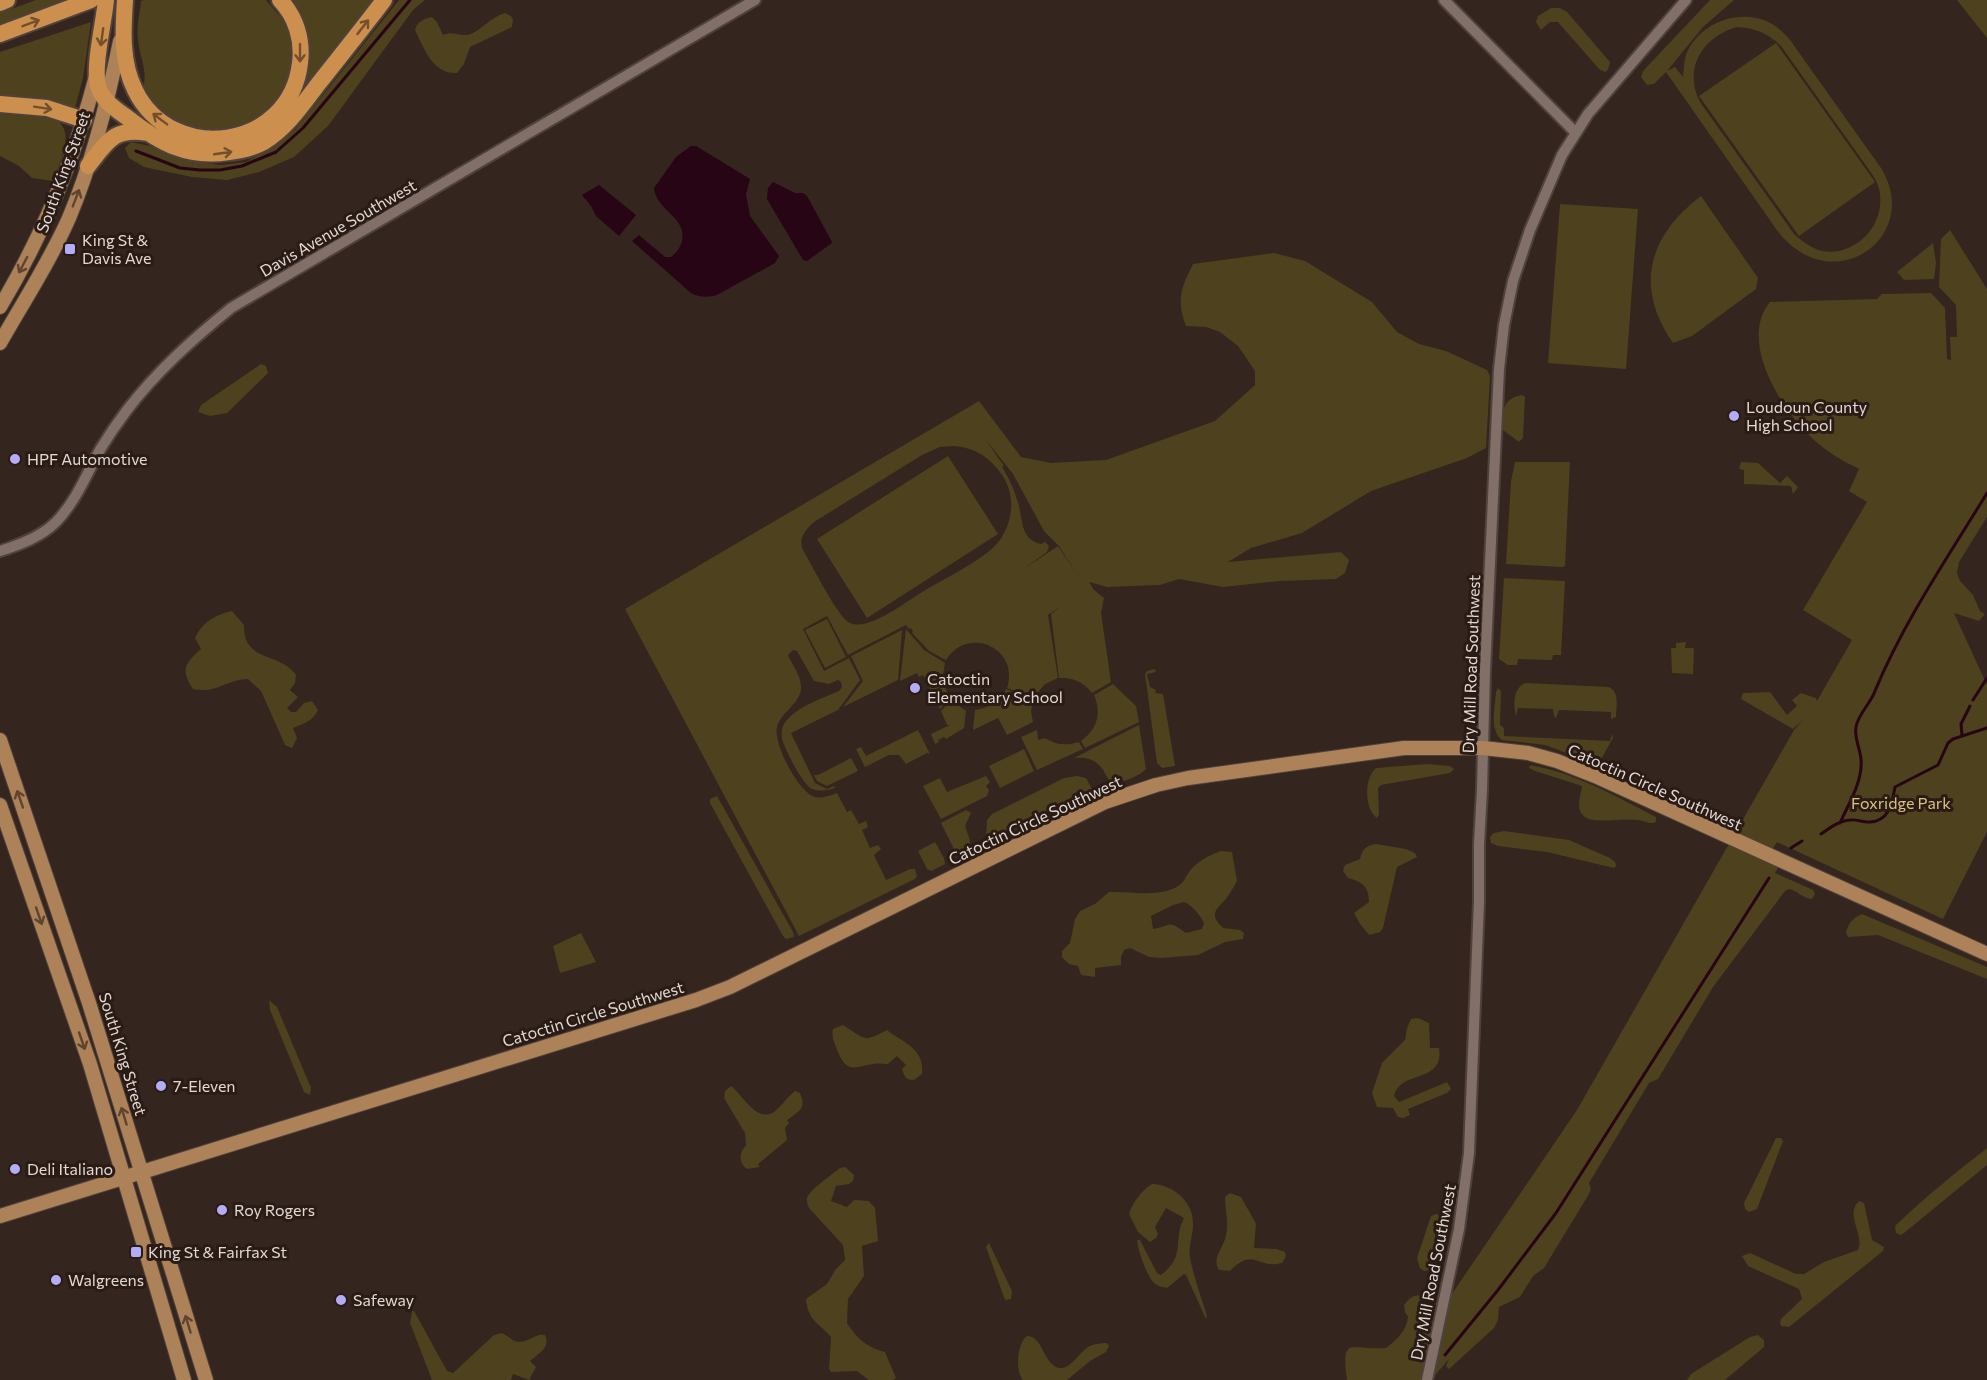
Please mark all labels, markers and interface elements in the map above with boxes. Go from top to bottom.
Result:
one-way arrow [22,16,40,27]
one-way arrow [356,20,369,36]
one-way arrow [96,27,107,46]
one-way arrow [294,43,306,63]
one-way arrow [33,103,52,114]
street label: South King Street [32,108,93,235]
one-way arrow [153,113,169,125]
one-way arrow [212,148,232,159]
street label: Davis Avenue Southwest [256,175,420,280]
one-way arrow [71,189,82,208]
place label: King St & Davis Ave [82,230,151,267]
marker: King St & Davis Ave [63,242,77,256]
one-way arrow [17,256,29,273]
place label: Loudoun County High School [1746,397,1867,434]
marker: Loudoun County High School [1727,409,1741,423]
place label: HPF Automotive [27,449,148,468]
marker: HPF Automotive [8,452,22,466]
street label: Dry Mill Road Southwest [1458,574,1483,754]
place label: Catoctin Elementary School [927,669,1063,706]
marker: Catoctin Elementary School [908,681,922,695]
street label: Catoctin Circle Southwest [1565,739,1746,834]
street label: Catoctin Circle Southwest [945,771,1125,868]
one-way arrow [14,790,25,809]
park label: Foxridge Park [1851,793,1951,812]
one-way arrow [34,906,45,925]
street label: Catoctin Circle Southwest [500,977,686,1050]
street label: South King Street [96,990,151,1118]
one-way arrow [77,1031,88,1050]
place label: 7-Eleven [173,1076,236,1095]
marker: 7-Eleven [154,1079,168,1093]
one-way arrow [117,1107,128,1126]
place label: Deli Italiano [27,1159,113,1178]
marker: Deli Italiano [8,1162,22,1176]
street label: Dry Mill Road Southwest [1406,1182,1459,1361]
place label: Roy Rogers [234,1200,315,1219]
marker: Roy Rogers [215,1203,229,1217]
place label: King St & Fairfax St [148,1242,287,1261]
marker: King St & Fairfax St [129,1245,143,1259]
place label: Walgreens [68,1270,144,1289]
marker: Walgreens [49,1273,63,1287]
place label: Safeway [353,1290,414,1309]
marker: Safeway [334,1293,348,1307]
one-way arrow [182,1315,193,1334]

